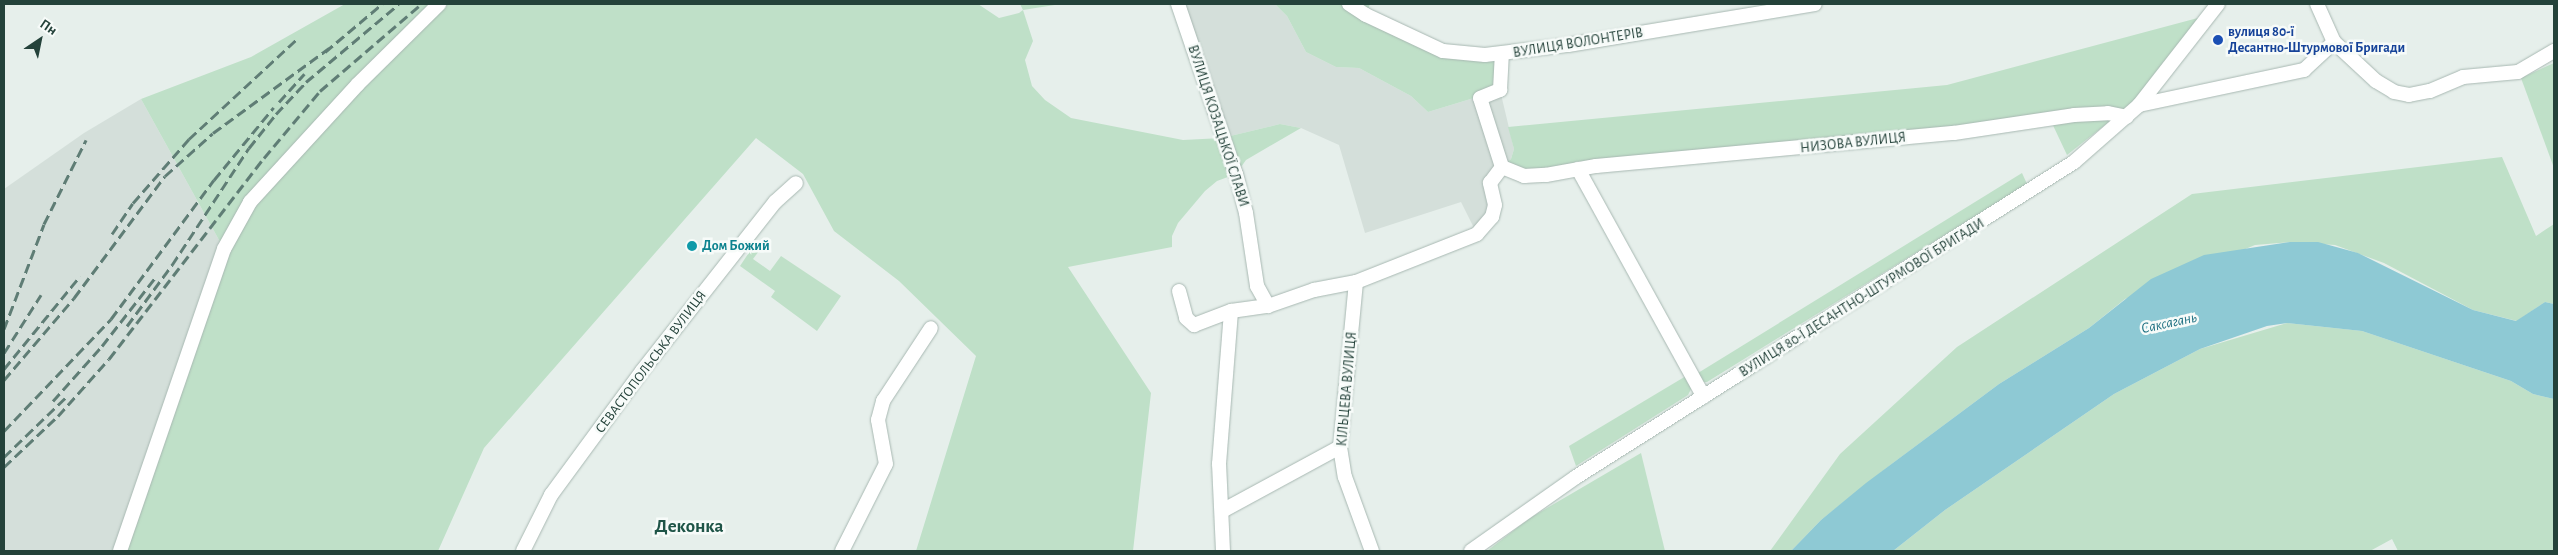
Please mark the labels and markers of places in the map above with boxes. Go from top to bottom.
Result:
place label: вулиця 80-ї Десантно-Штурмової Бригади [2228,24,2405,56]
marker: вулиця 80-ї Десантно-Штурмової Бригади [2212,34,2224,46]
place label: Дом Божий [702,238,770,254]
marker: Дом Божий [686,240,698,252]

